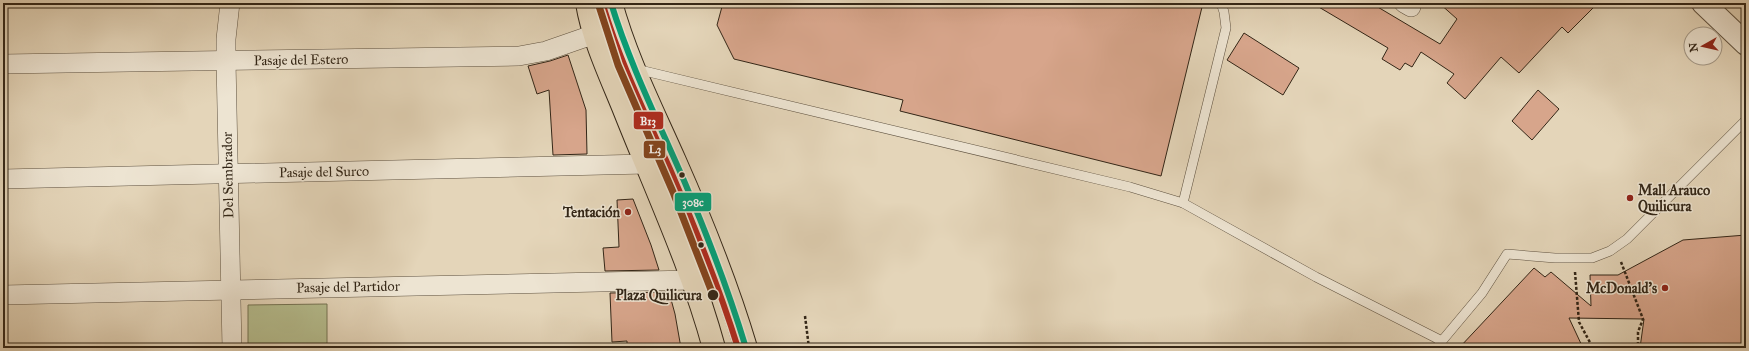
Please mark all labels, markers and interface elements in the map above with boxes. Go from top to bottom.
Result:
north arrow [1683,26,1723,66]
text: N [1686,41,1701,53]
street label: Pasaje del Estero [253,51,349,69]
line badge: B13 [633,111,664,130]
text: B13 [640,115,656,129]
street label: Del Sembrador [219,131,237,218]
line badge: L3 [643,140,666,159]
text: L3 [649,143,661,157]
street label: Pasaje del Surco [279,163,369,181]
unlabelled marker [677,170,687,180]
place label: Mall Arauco Quilicura [1638,182,1710,216]
line badge: 308c [674,192,712,212]
marker: Mall Arauco Quilicura [1625,193,1635,203]
text: 308c [682,196,704,210]
place label: Tentación [562,204,620,221]
marker: Tentación [623,207,633,217]
unlabelled marker [696,240,706,250]
street label: Pasaje del Partidor [296,278,401,296]
place label: McDonald's [1586,280,1657,297]
marker: McDonald's [1660,283,1670,293]
place label: Plaza Quilicura [616,287,703,305]
marker: Plaza Quilicura [706,288,720,302]

